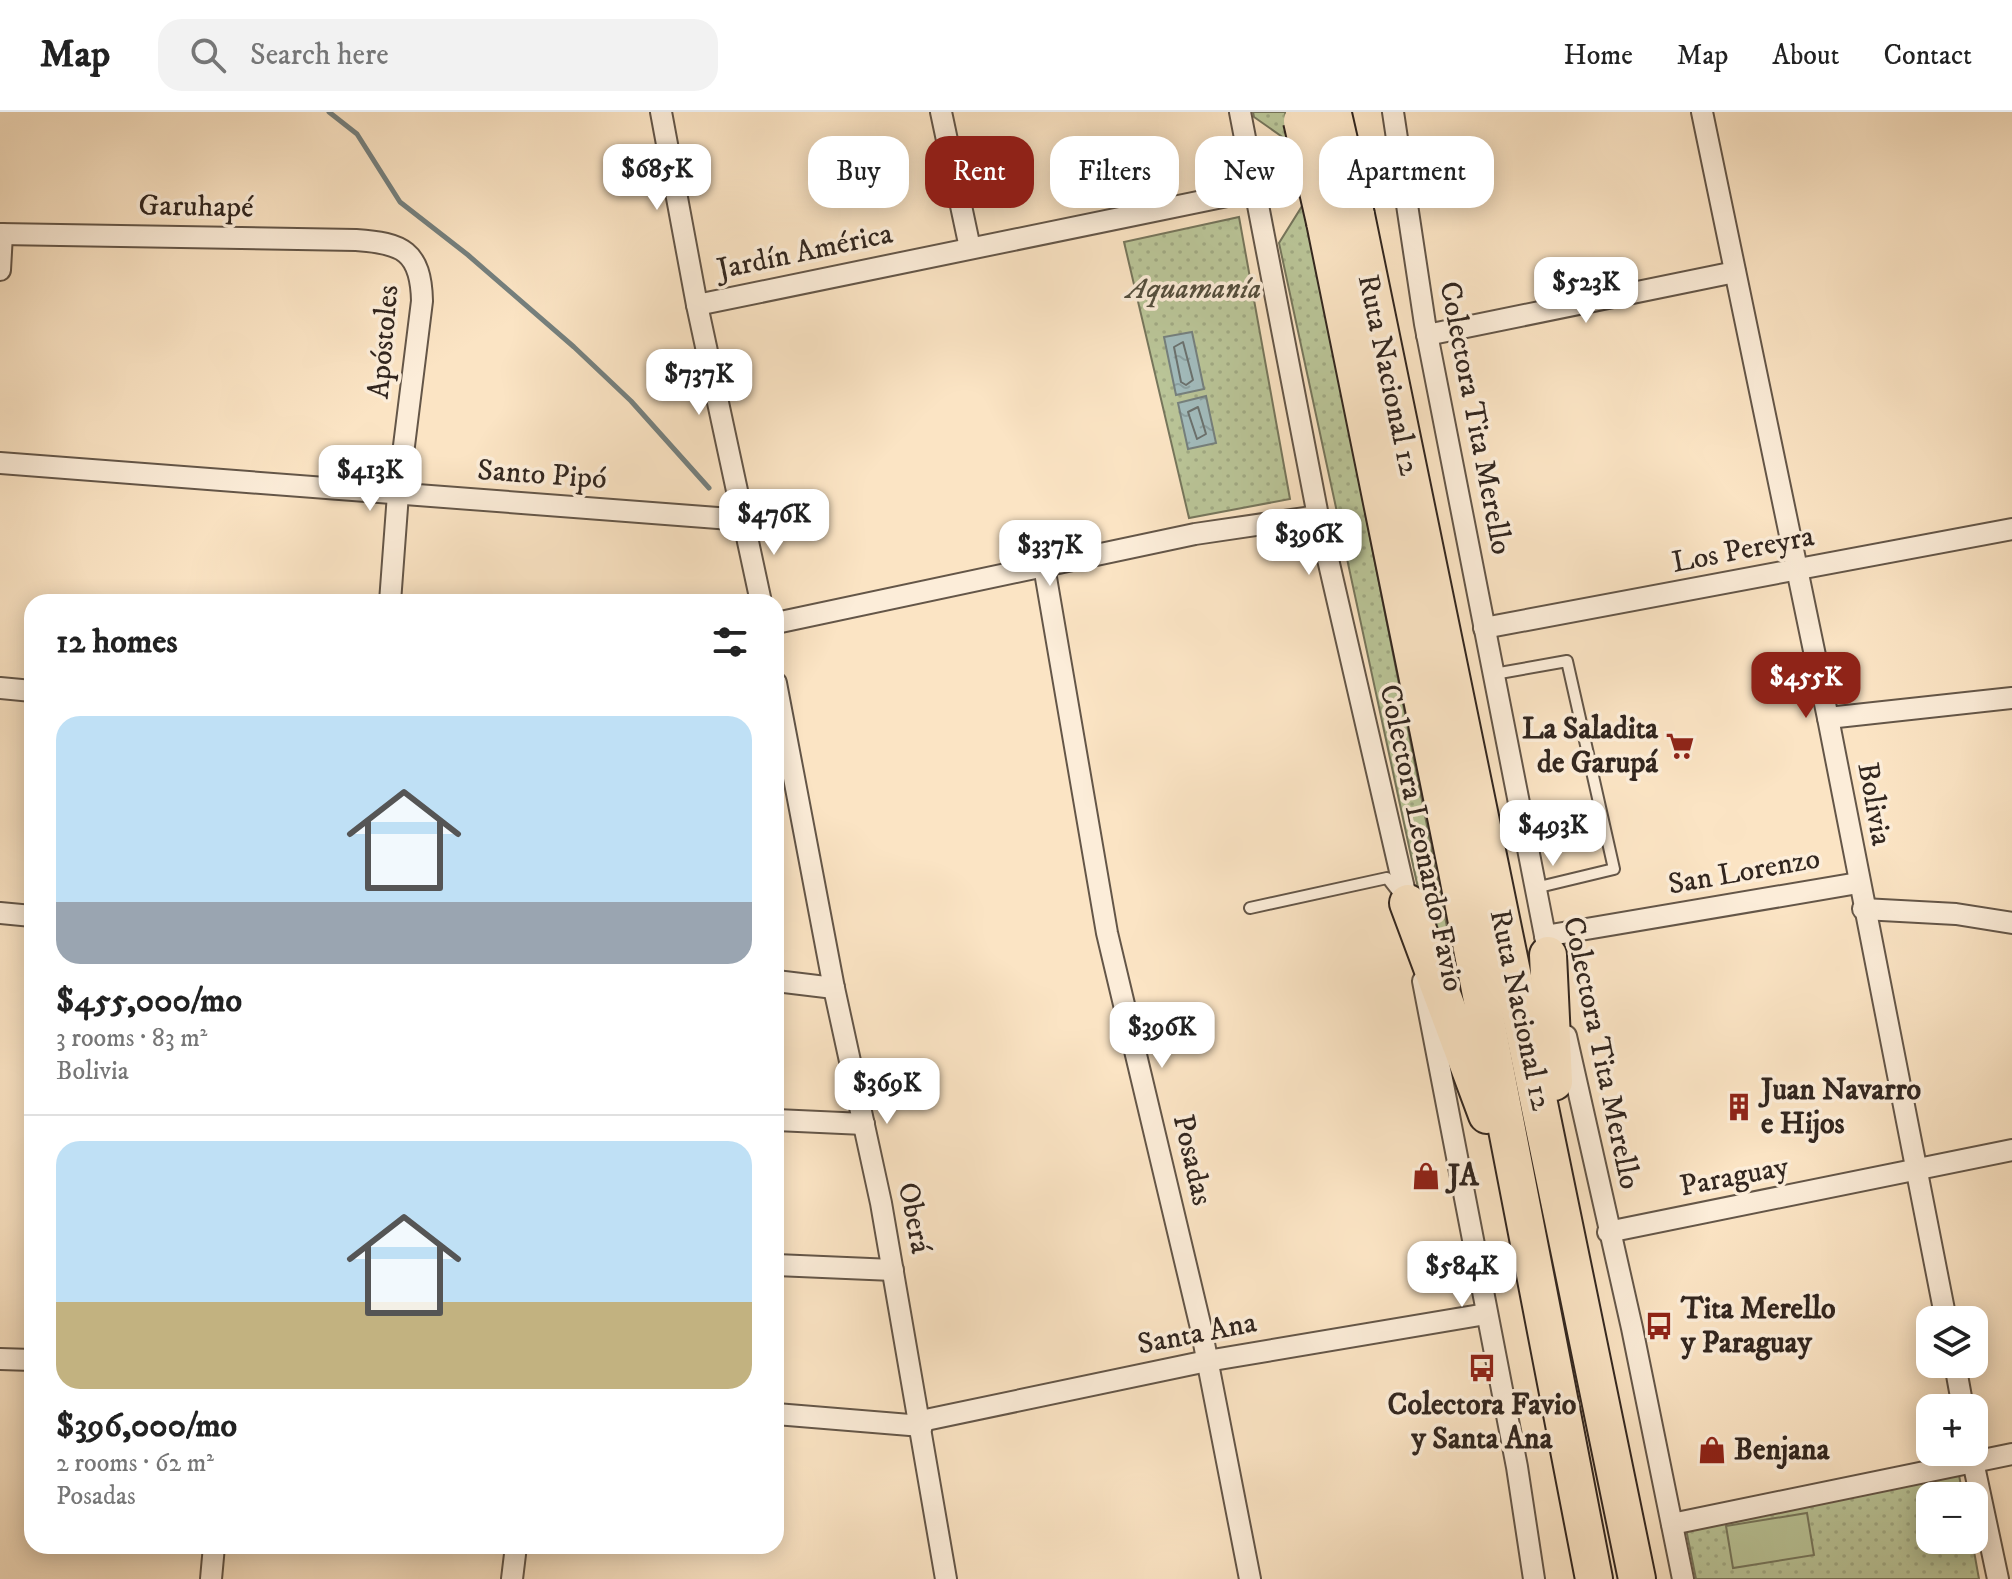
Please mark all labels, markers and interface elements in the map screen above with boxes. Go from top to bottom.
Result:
search box [158,19,718,91]
text: Map [40,31,110,79]
icon: search [186,33,230,77]
text: Search here [250,37,389,74]
text: Home [1564,38,1633,73]
text: Map [1677,38,1728,73]
text: About [1772,38,1839,73]
text: Contact [1883,38,1972,73]
chip: Buy [808,136,909,208]
chip: Rent [925,136,1034,208]
chip: Filters [1050,136,1179,208]
chip: New [1195,136,1303,208]
chip: Apartment [1319,136,1494,208]
pin: $685K [601,144,713,212]
text: $685K [621,153,693,186]
street label: Garuhapé [138,187,255,227]
street label: Jardín América [711,215,896,289]
pin: $523K [1530,257,1642,325]
text: $523K [1552,266,1620,299]
park label: Aquamanía [1124,271,1261,308]
street label: Ruta Nacional 12 [1349,271,1427,479]
street label: Colectora Tita Merello [1430,278,1520,558]
street label: Apóstoles [361,284,407,400]
pin: $737K [643,349,755,417]
text: $737K [664,358,734,391]
pin: $413K [314,445,426,513]
street label: Santo Pipó [476,452,608,498]
text: $413K [337,454,403,487]
pin: $476K [718,489,830,557]
text: $476K [737,498,811,531]
pin: $396K [1253,509,1365,577]
text: $396K [1275,518,1343,551]
street label: Los Pereyra [1669,518,1817,582]
pin: $337K [994,520,1106,588]
text: $337K [1017,529,1083,562]
icon: filters [708,620,752,664]
text: 12 homes [56,621,178,663]
pin: $455K [1750,652,1862,720]
text: $455K [1769,661,1843,694]
street label: Colectora Leonardo Favio [1370,681,1472,995]
place label: La Saladita de Garupá [1522,711,1659,782]
supermarket icon: La Saladita de Garupá [1665,731,1695,761]
street label: Bolivia [1848,759,1900,849]
icon: home [332,768,476,912]
pin: $493K [1497,800,1609,868]
text: $493K [1518,809,1588,842]
street label: San Lorenzo [1665,840,1823,904]
street label: Ruta Nacional 12 [1481,906,1559,1114]
street label: Colectora Tita Merello [1554,913,1648,1193]
text: $455,000/mo [56,980,242,1022]
pin: $396K [1106,1002,1218,1070]
text: $396K [1128,1011,1196,1044]
text: 3 rooms · 83 m² [56,1022,207,1055]
text: Bolivia [56,1055,129,1088]
pin: $369K [831,1058,943,1126]
text: $369K [853,1067,921,1100]
place label: Juan Navarro e Hijos [1758,1072,1921,1143]
building icon: Juan Navarro e Hijos [1724,1092,1754,1122]
street label: Posadas [1164,1111,1220,1209]
street label: Paraguay [1676,1148,1792,1206]
place label: JA [1445,1158,1480,1195]
shop icon: JA [1411,1161,1441,1191]
street label: Oberá [889,1179,939,1257]
icon: home [332,1193,476,1337]
pin: $584K [1406,1241,1518,1309]
text: $584K [1425,1250,1499,1283]
place label: Tita Merello y Paraguay [1680,1291,1835,1362]
street label: Santa Ana [1134,1304,1260,1364]
map controls [1916,1306,1988,1554]
button: layers [1916,1306,1988,1378]
bus stop icon: Tita Merello y Paraguay [1644,1311,1674,1341]
bus stop icon: Colectora Favio y Santa Ana [1467,1353,1497,1383]
place label: Colectora Favio y Santa Ana [1388,1387,1576,1458]
button: + [1916,1394,1988,1466]
text: $396,000/mo [56,1405,237,1447]
place label: Benjana [1734,1432,1831,1469]
shop icon: Benjana [1697,1435,1727,1465]
text: 2 rooms · 62 m² [56,1447,214,1480]
text: Posadas [56,1480,136,1513]
button: − [1916,1482,1988,1554]

